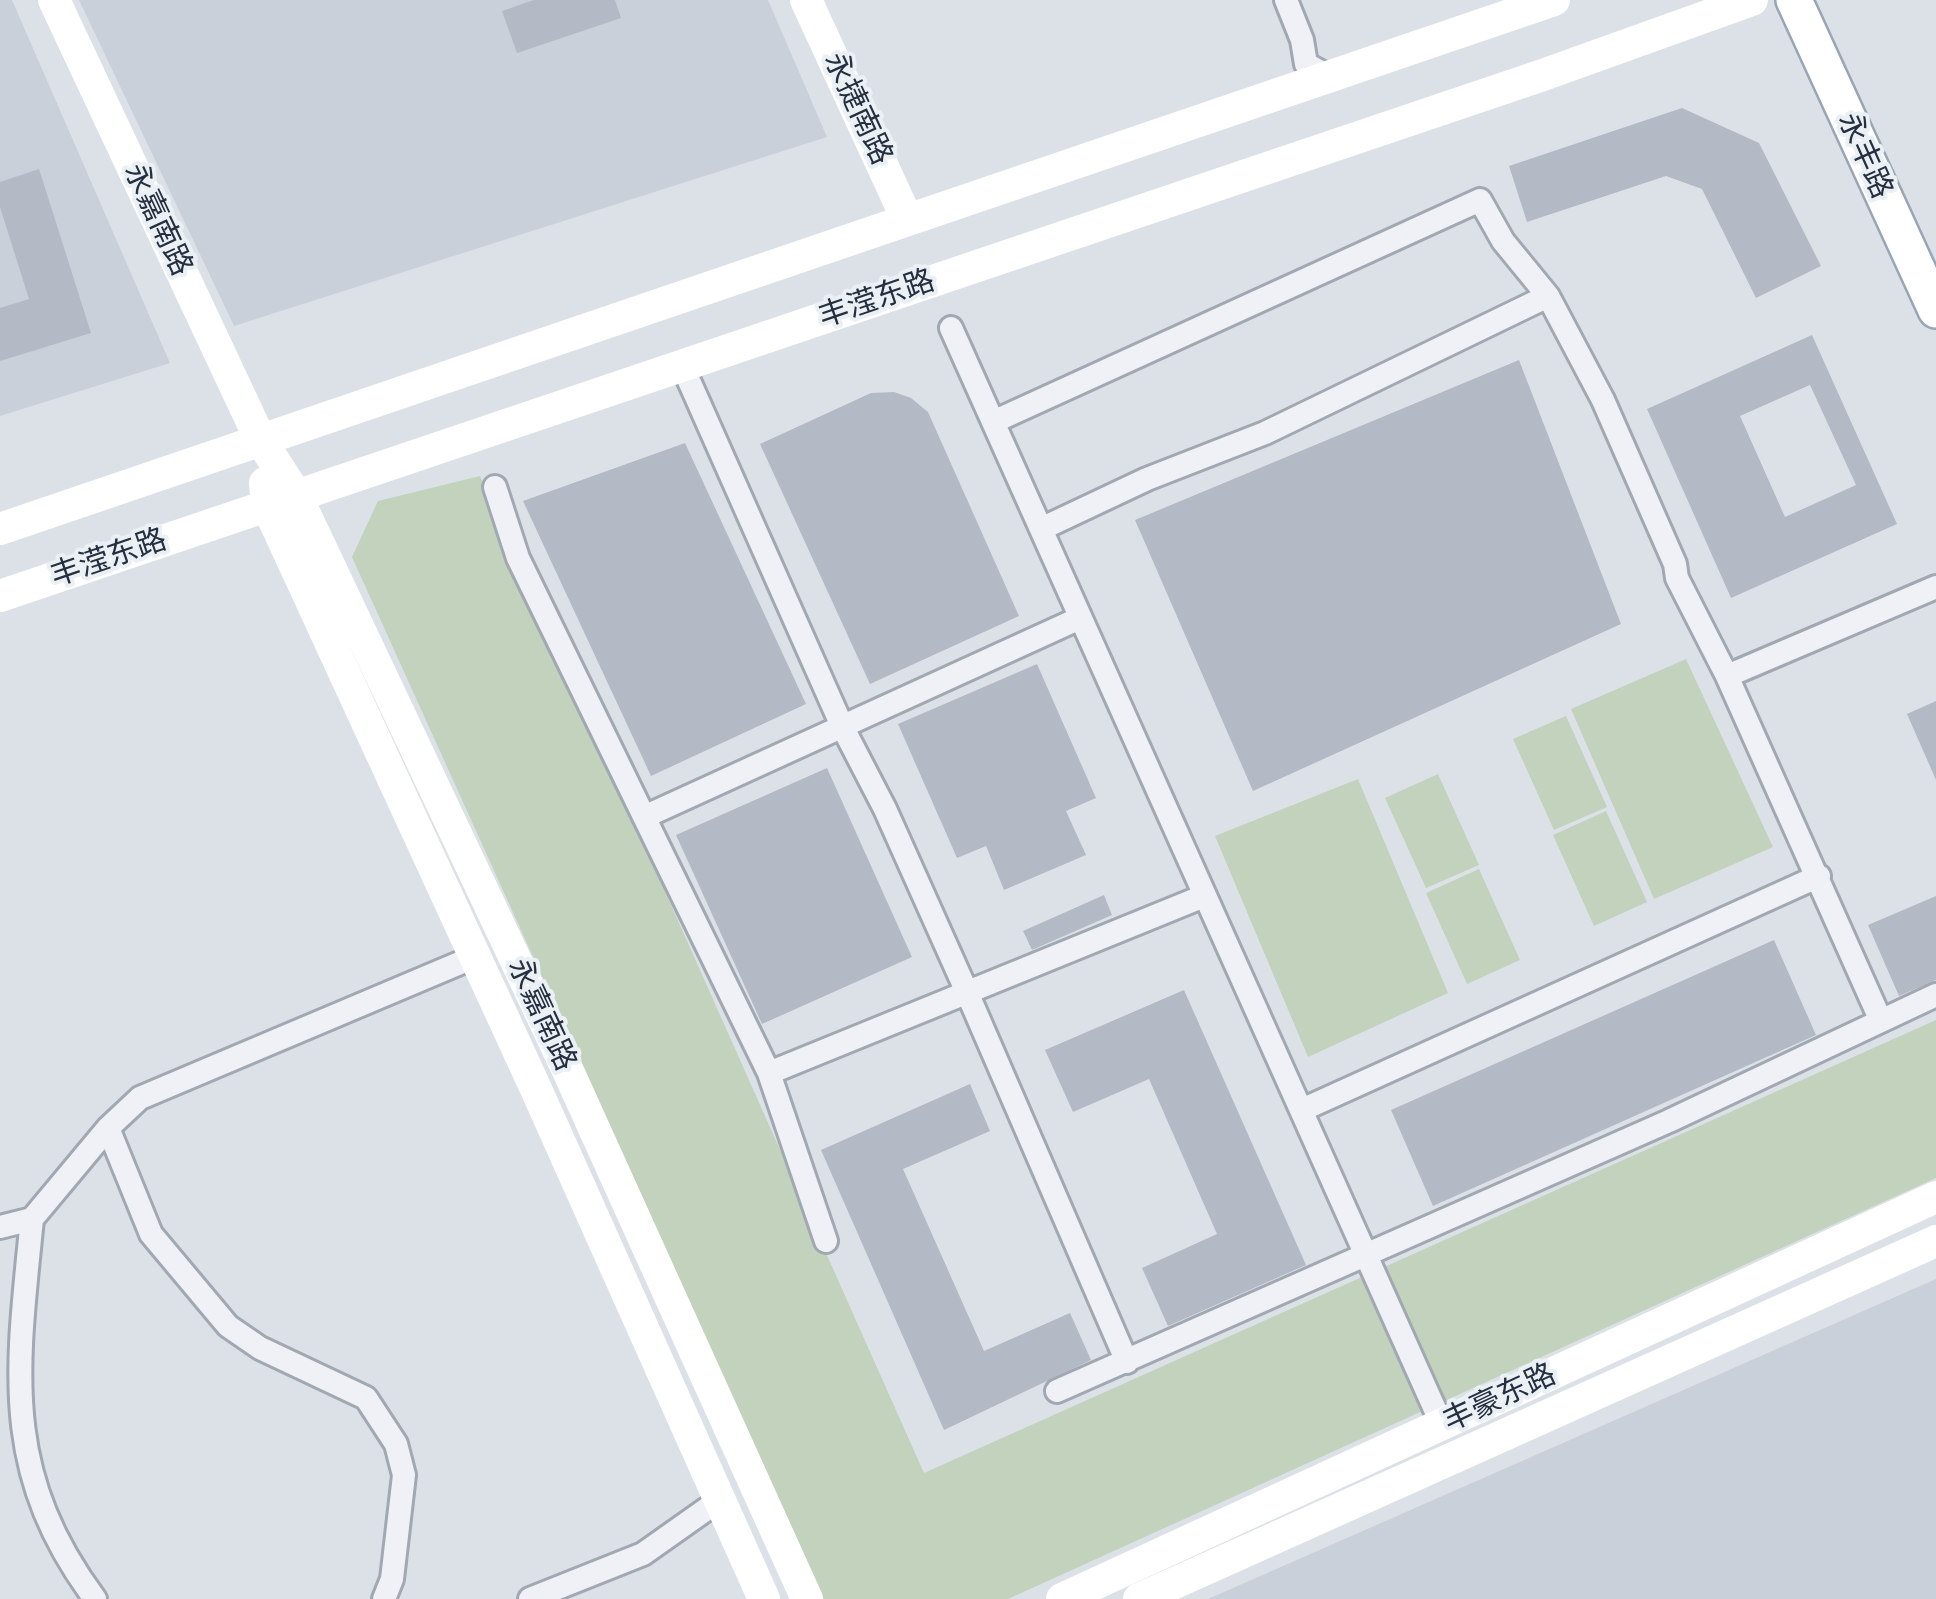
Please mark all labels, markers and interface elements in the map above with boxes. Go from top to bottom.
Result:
street label: 永捷南路 [815,47,899,171]
street label: 永丰路 [1829,108,1899,204]
street label: 永嘉南路 [115,158,199,282]
street label: 丰滢东路 [814,263,940,337]
street label: 丰滢东路 [46,522,172,596]
street label: 永嘉南路 [499,953,583,1077]
street label: 丰豪东路 [1438,1357,1562,1441]

